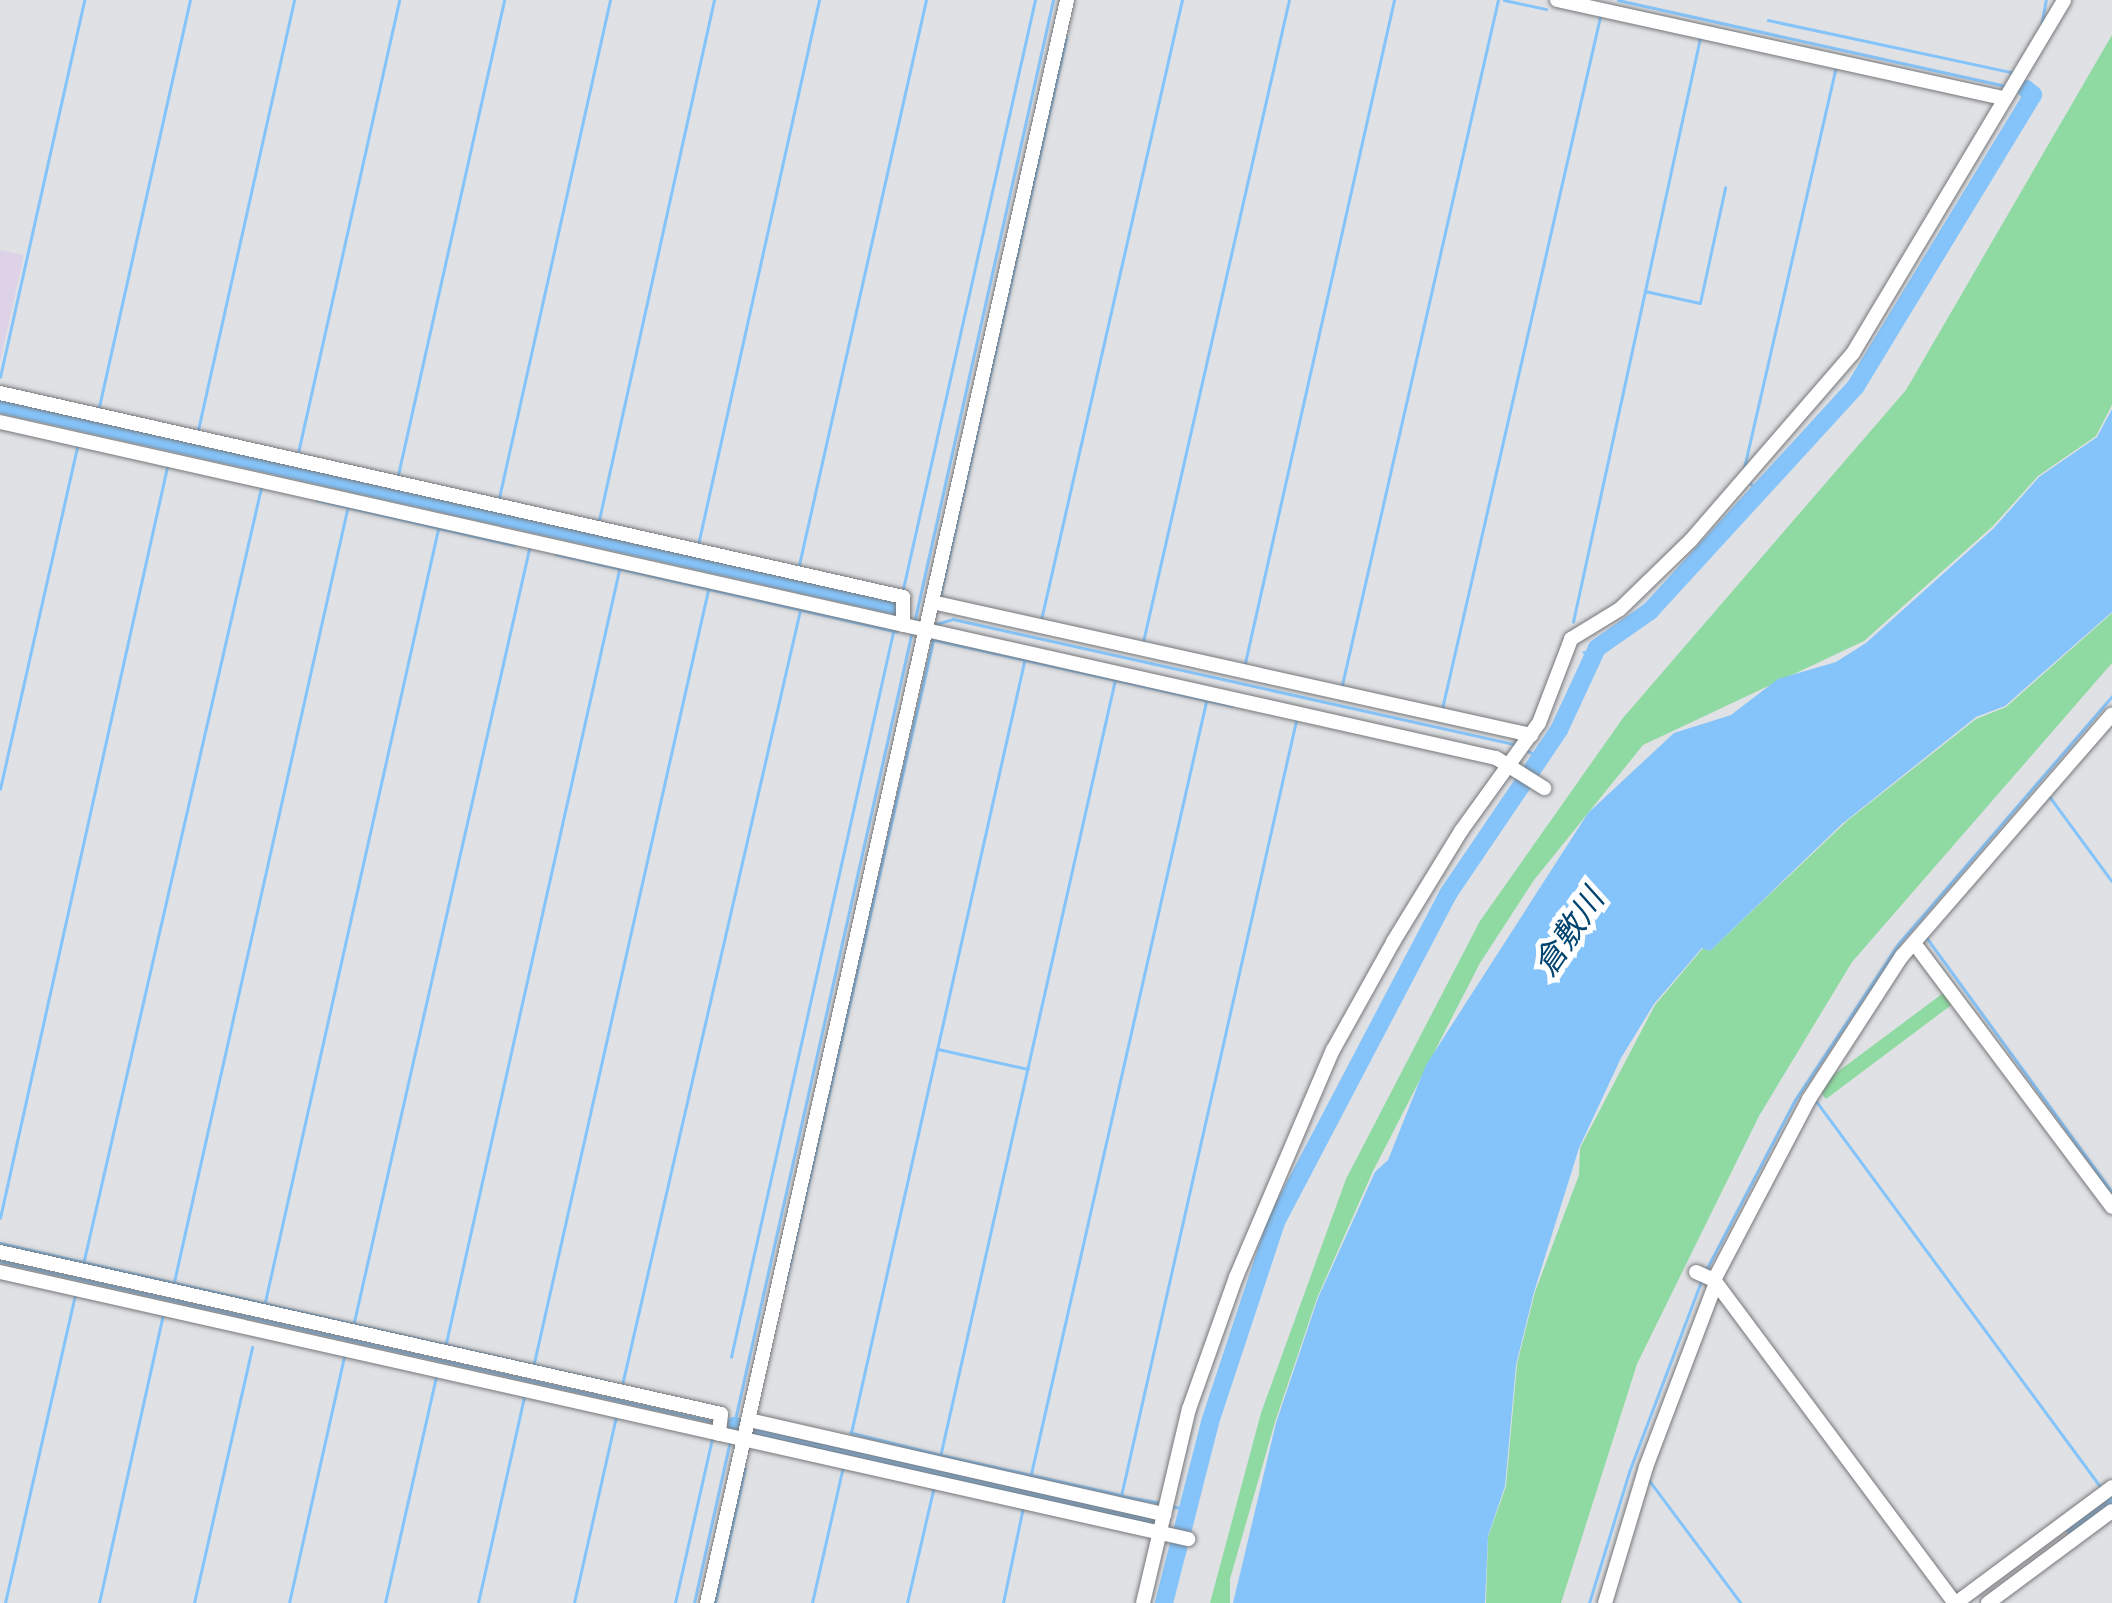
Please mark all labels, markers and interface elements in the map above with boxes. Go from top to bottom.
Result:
water label: 倉敷川 [1527,882,1613,984]

